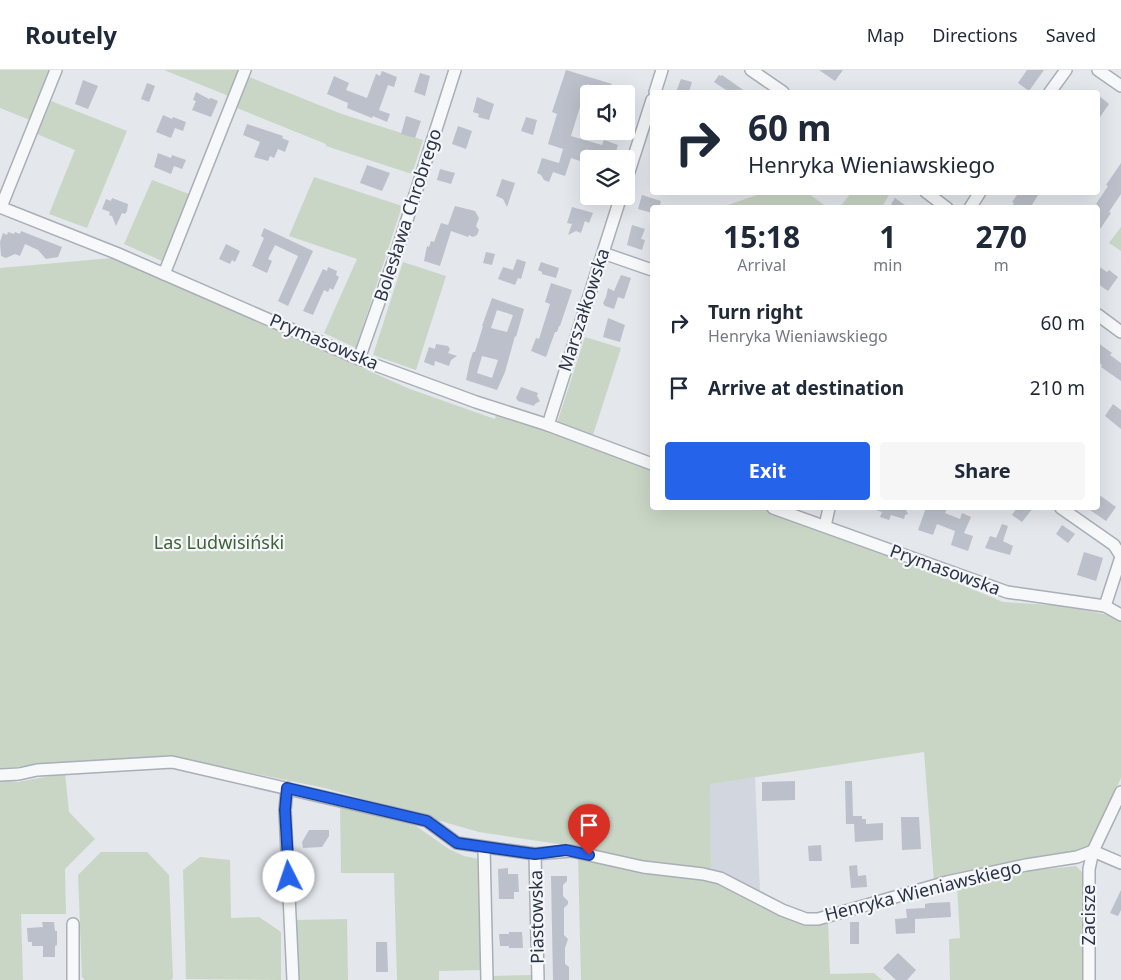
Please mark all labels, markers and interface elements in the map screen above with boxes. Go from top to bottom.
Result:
text: Routely [25,18,117,51]
text: Map [867,23,904,47]
text: Directions [932,23,1018,47]
text: Saved [1046,23,1096,47]
map controls [580,85,635,205]
button: sound [580,85,635,140]
text: 60 m [748,104,831,151]
icon: right [665,110,730,175]
street label: Bolesława Chrobrego [368,125,446,304]
text: Henryka Wieniawskiego [748,149,995,179]
button: layers [580,150,635,205]
text: 15:18 [723,216,800,257]
text: 1 [879,216,896,257]
text: 270 [975,216,1027,257]
street label: Marszałkowska [552,245,614,374]
text: Arrival [737,254,786,276]
text: min [873,254,902,276]
text: m [994,254,1009,276]
text: Turn right [708,299,803,325]
street label: Prymasowska [266,307,383,375]
icon: right [665,309,693,337]
text: 60 m [1041,310,1085,336]
text: Henryka Wieniawskiego [708,325,888,347]
icon: arrive [665,374,693,402]
text: Arrive at destination [708,375,904,401]
text: 210 m [1030,375,1085,401]
button: Exit [665,442,870,500]
button: Share [880,442,1085,500]
park label: Las Ludwisiński [154,530,284,554]
street label: Prymasowska [887,538,1004,600]
pin [568,804,610,855]
icon: arrive [575,811,603,839]
position arrow [262,850,314,902]
street label: Henryka Wieniawskiego [822,854,1024,926]
street label: Piastowska [523,870,549,964]
street label: Zacisze [1076,885,1100,945]

